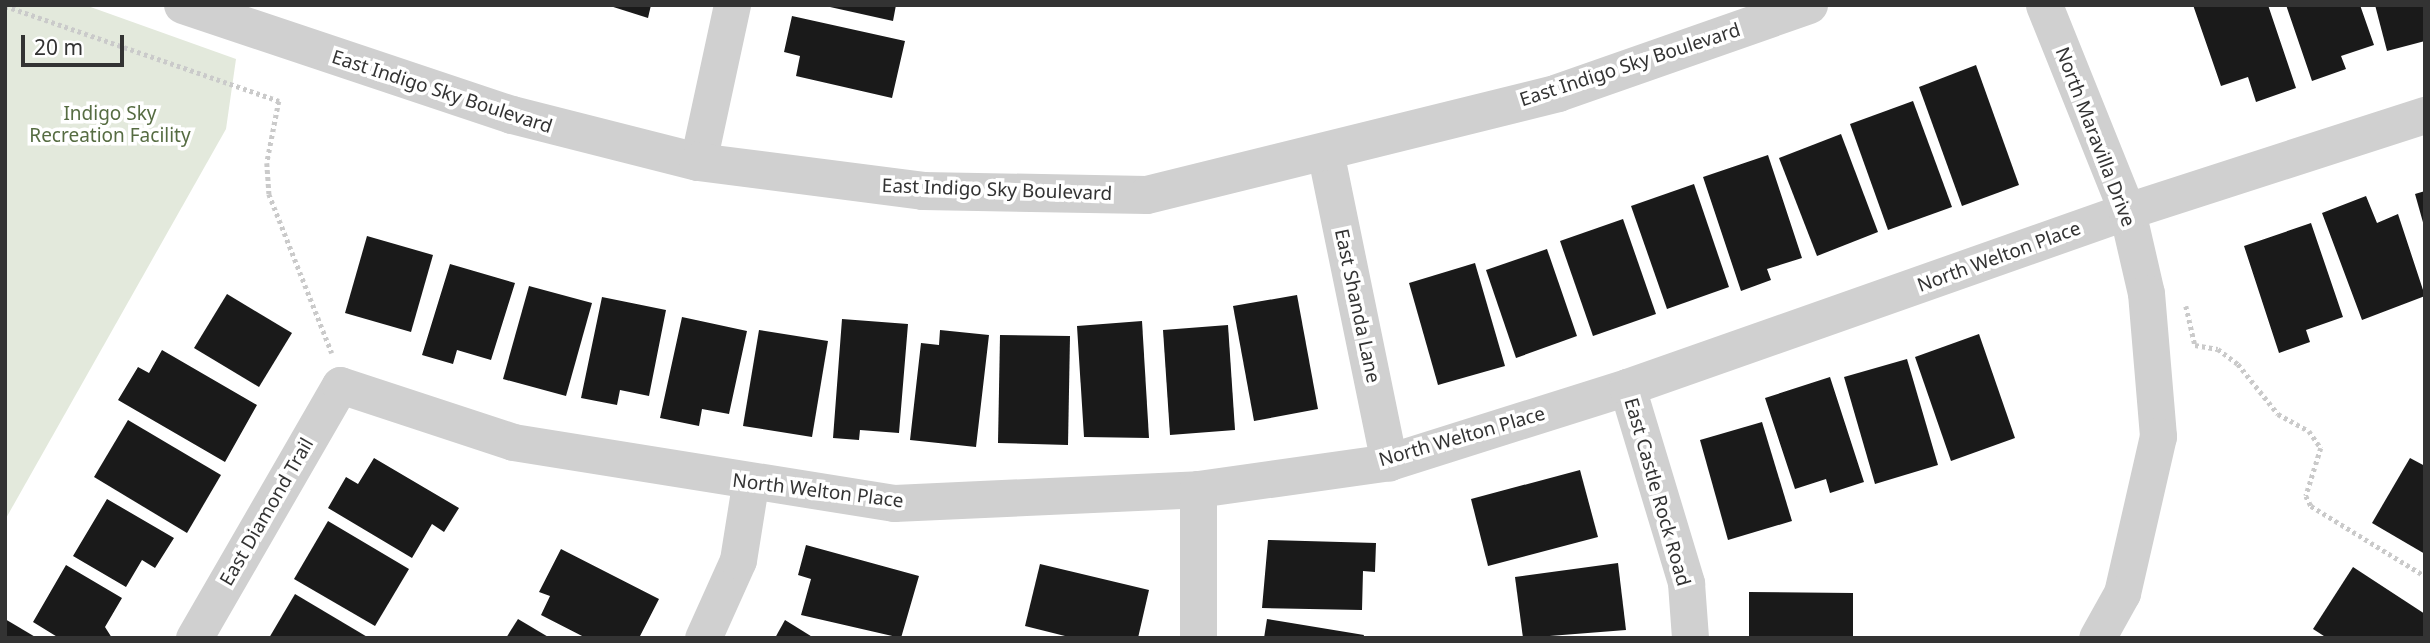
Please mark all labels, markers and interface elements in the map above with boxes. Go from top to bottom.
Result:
street label: East Indigo Sky Boulevard [1517,19,1743,111]
scale bar [24,21,128,65]
text: 20 m [34,33,83,61]
street label: North Maravilla Drive [2050,44,2140,230]
street label: East Indigo Sky Boulevard [329,46,555,138]
park label: Indigo Sky Recreation Facility [29,103,191,147]
street label: East Indigo Sky Boulevard [881,175,1113,205]
street label: North Welton Place [1914,217,2084,297]
street label: East Shanda Lane [1330,227,1384,385]
street label: East Castle Rock Road [1619,395,1695,589]
street label: North Welton Place [1376,402,1548,472]
street label: East Diamond Trail [215,434,319,590]
street label: North Welton Place [731,469,905,513]

